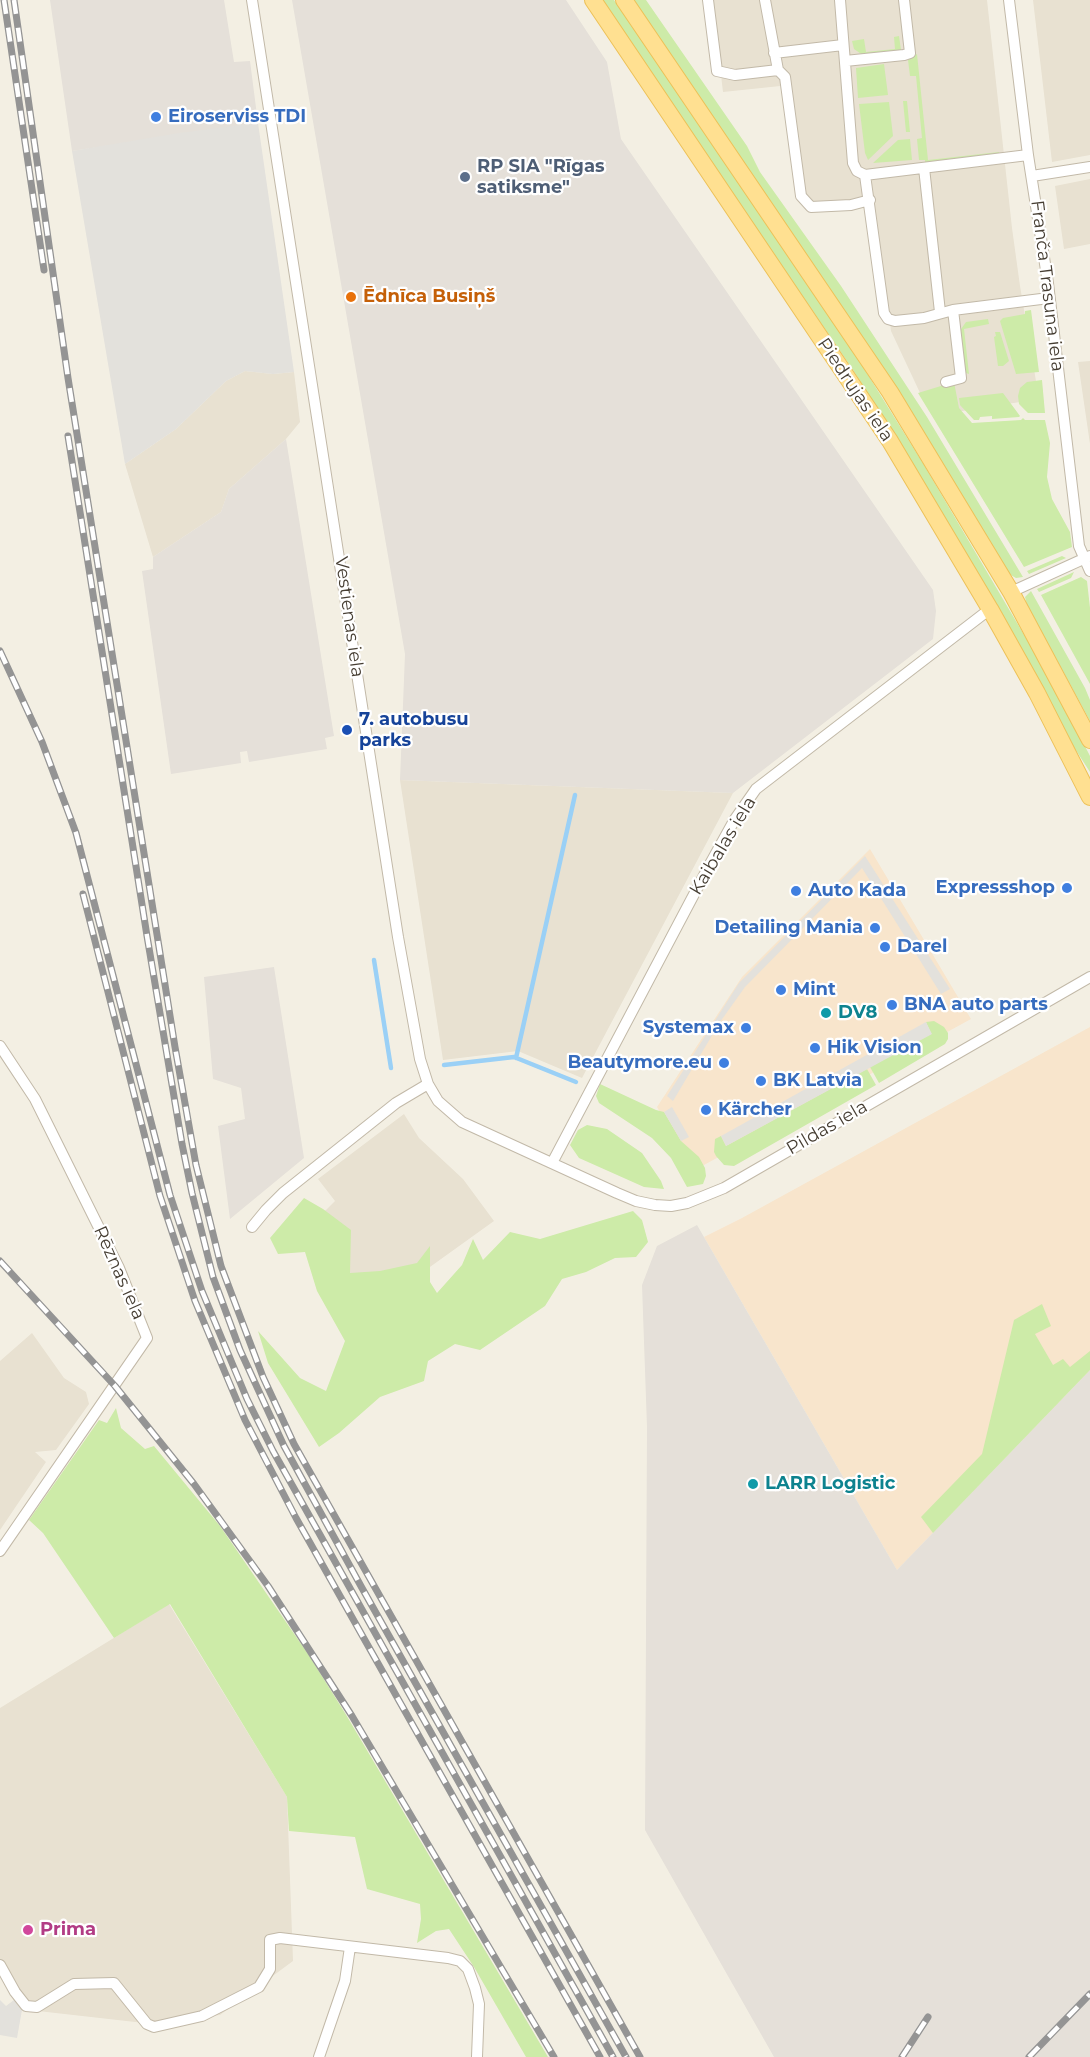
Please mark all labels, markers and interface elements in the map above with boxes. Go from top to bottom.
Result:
place label: Eiroserviss TDI [168,106,306,128]
marker: Eiroserviss TDI [149,110,163,124]
place label: RP SIA "Rīgas satiksme" [477,156,605,198]
marker: RP SIA "Rīgas satiksme" [458,170,472,184]
street label: Franča Trasuna iela [1026,199,1068,373]
place label: Ēdnīca Busiņš [363,286,495,308]
marker: Ēdnīca Busiņš [344,290,358,304]
street label: Piedrujas iela [812,334,898,446]
street label: Vestienas iela [330,555,368,679]
place label: 7. autobusu parks [359,709,469,752]
marker: 7. autobusu parks [340,723,354,737]
street label: Kaibalas iela [685,793,761,899]
place label: Expressshop [936,877,1055,899]
place label: Auto Kada [808,880,906,902]
marker: Expressshop [1060,881,1074,895]
marker: Auto Kada [789,884,803,898]
place label: Detailing Mania [714,917,863,939]
marker: Detailing Mania [868,921,882,935]
place label: Darel [897,936,947,958]
marker: Darel [878,940,892,954]
place label: Mint [793,979,836,1001]
marker: Mint [774,983,788,997]
place label: BNA auto parts [904,994,1048,1016]
marker: BNA auto parts [885,998,899,1012]
place label: DV8 [838,1002,877,1024]
marker: DV8 [819,1006,833,1020]
place label: Systemax [643,1017,734,1039]
marker: Systemax [739,1021,753,1035]
place label: Hik Vision [827,1037,922,1059]
marker: Hik Vision [808,1041,822,1055]
place label: Beautymore.eu [567,1052,712,1074]
marker: Beautymore.eu [717,1056,731,1070]
place label: BK Latvia [773,1070,862,1092]
marker: BK Latvia [754,1074,768,1088]
street label: Pildas iela [783,1096,871,1160]
place label: Kärcher [718,1099,792,1121]
marker: Kärcher [699,1103,713,1117]
street label: Rēznas iela [89,1223,149,1323]
place label: LARR Logistic [765,1473,895,1495]
marker: LARR Logistic [746,1477,760,1491]
place label: Prima [40,1919,96,1941]
marker: Prima [21,1923,35,1937]

